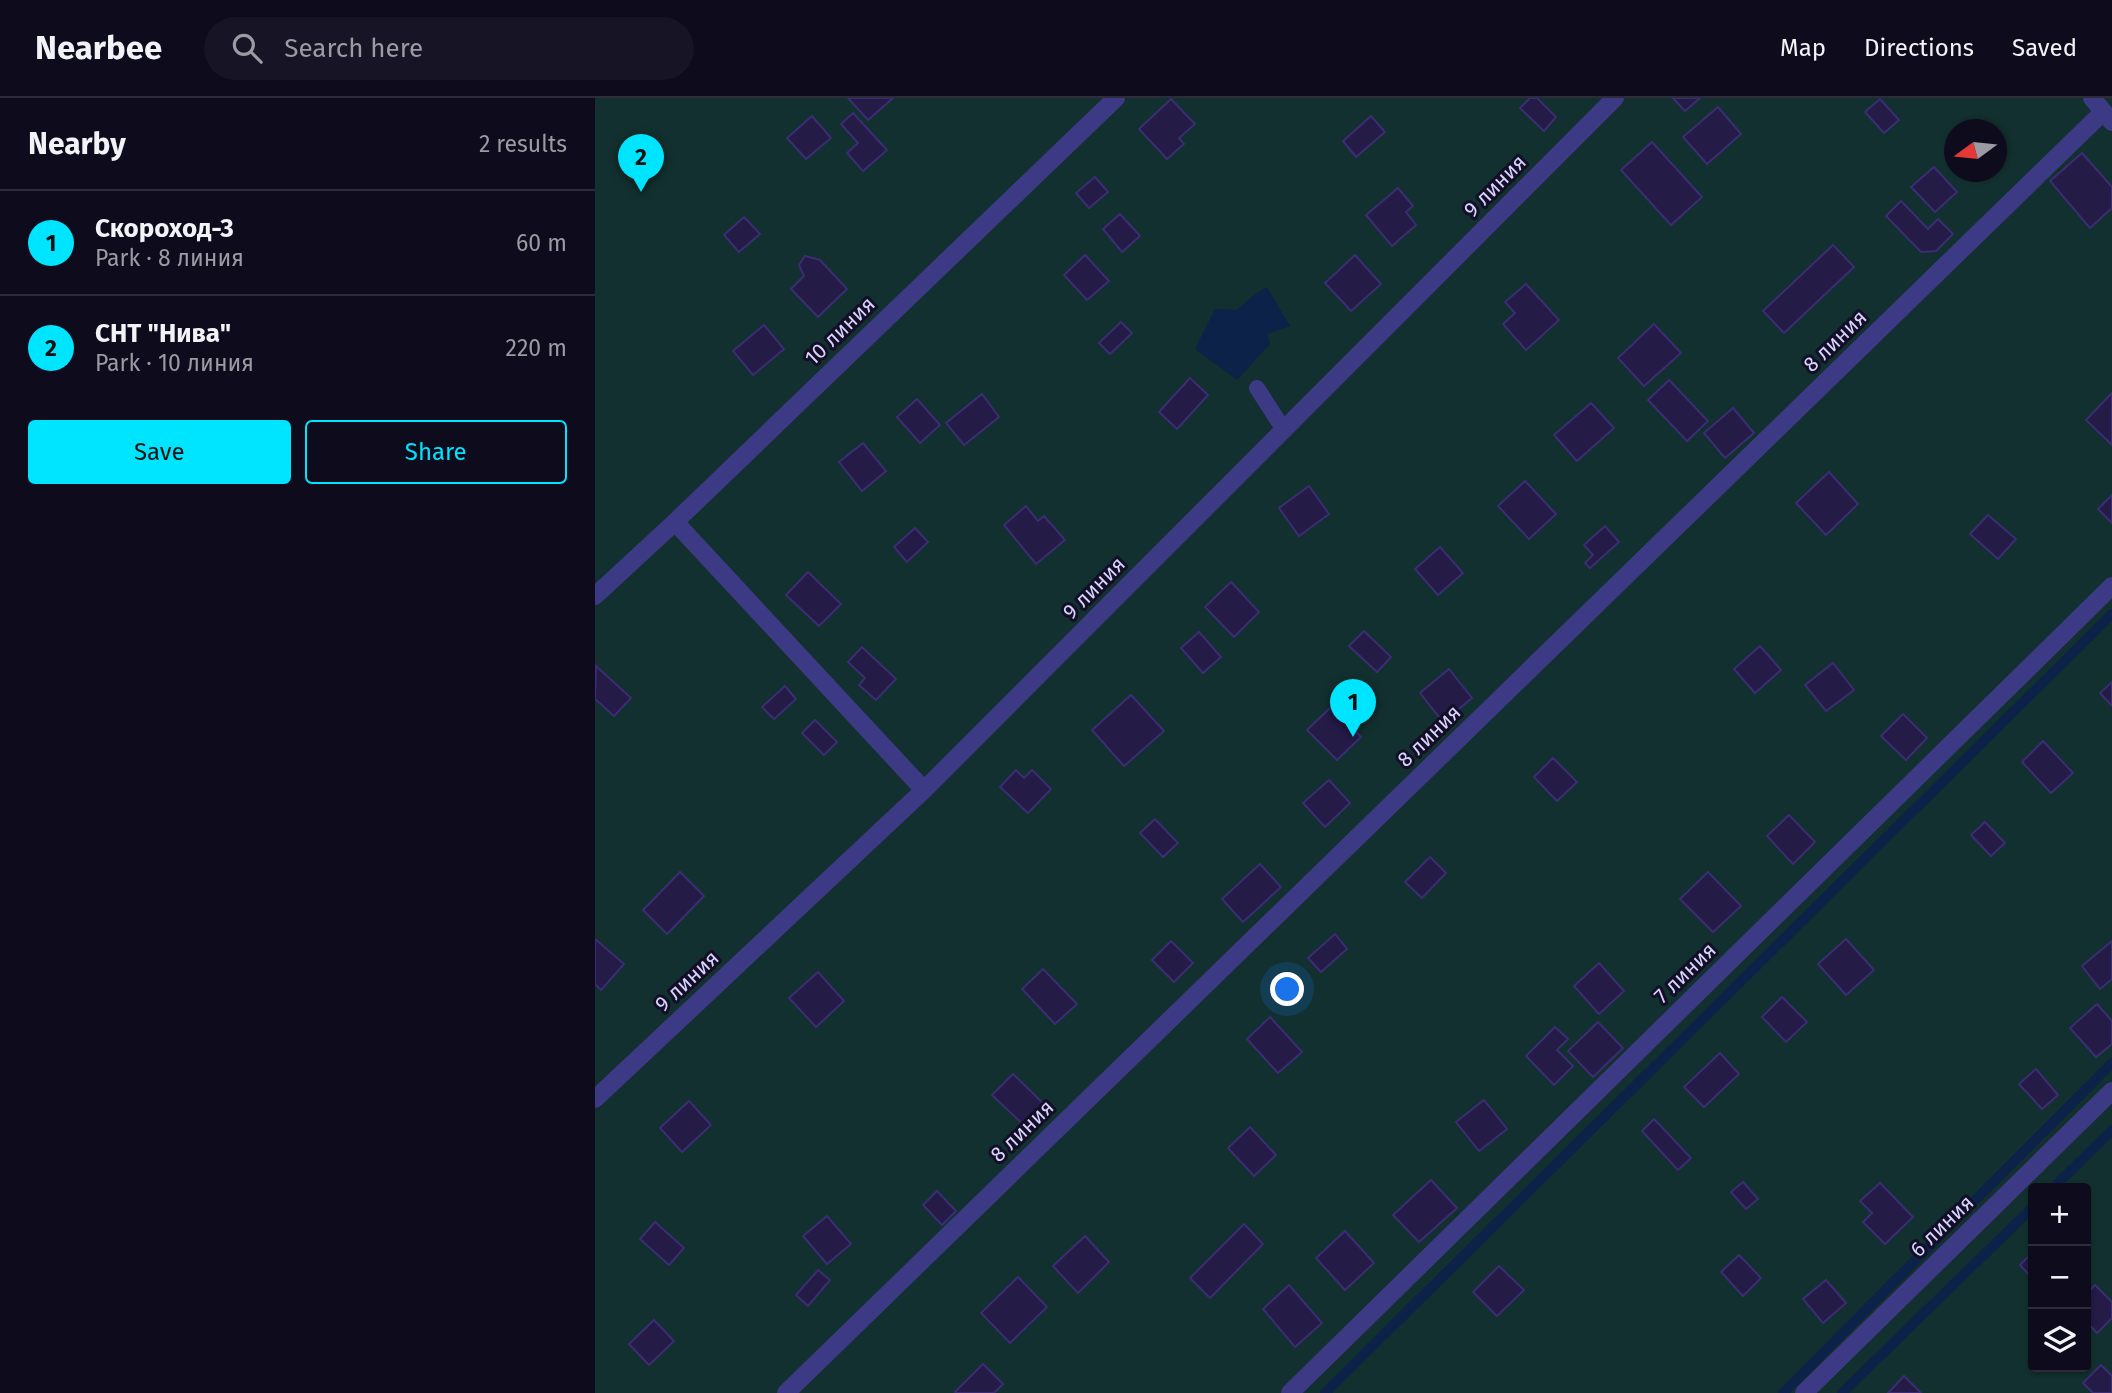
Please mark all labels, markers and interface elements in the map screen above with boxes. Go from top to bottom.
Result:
search box [204,17,694,80]
text: Nearbee [35,28,162,68]
icon: search [228,29,266,67]
text: Search here [284,33,423,64]
text: Map [1780,34,1826,62]
text: Directions [1864,34,1974,62]
text: Saved [2012,34,2077,62]
north arrow [1944,119,2007,182]
text: Nearby [28,126,126,162]
text: 2 results [479,130,567,158]
pin: 2 [618,134,664,192]
street label: 9 линия [1458,149,1532,223]
text: Скороход-3 [95,213,234,244]
text: 1 [46,229,56,257]
text: 60 m [516,229,567,257]
text: Park · 8 линия [95,244,244,272]
street label: 10 линия [799,291,881,371]
street label: 8 линия [1798,304,1872,378]
text: СНТ "Нива" [95,318,231,349]
text: 2 [45,334,57,362]
text: 220 m [506,334,567,362]
text: Park · 10 линия [95,349,254,377]
button: Save [28,420,291,484]
button: Share [305,420,567,484]
street label: 9 линия [1057,551,1131,625]
pin: 1 [1330,679,1376,737]
street label: 8 линия [1392,699,1466,773]
street label: 7 линия [1649,937,1721,1009]
street label: 9 линия [650,945,724,1017]
your location [1270,972,1304,1006]
street label: 8 линия [985,1094,1059,1168]
map controls [2028,1183,2091,1372]
button: + [2028,1183,2091,1246]
street label: 6 линия [1905,1190,1979,1262]
button: − [2028,1246,2091,1309]
button: layers [2028,1309,2091,1372]

